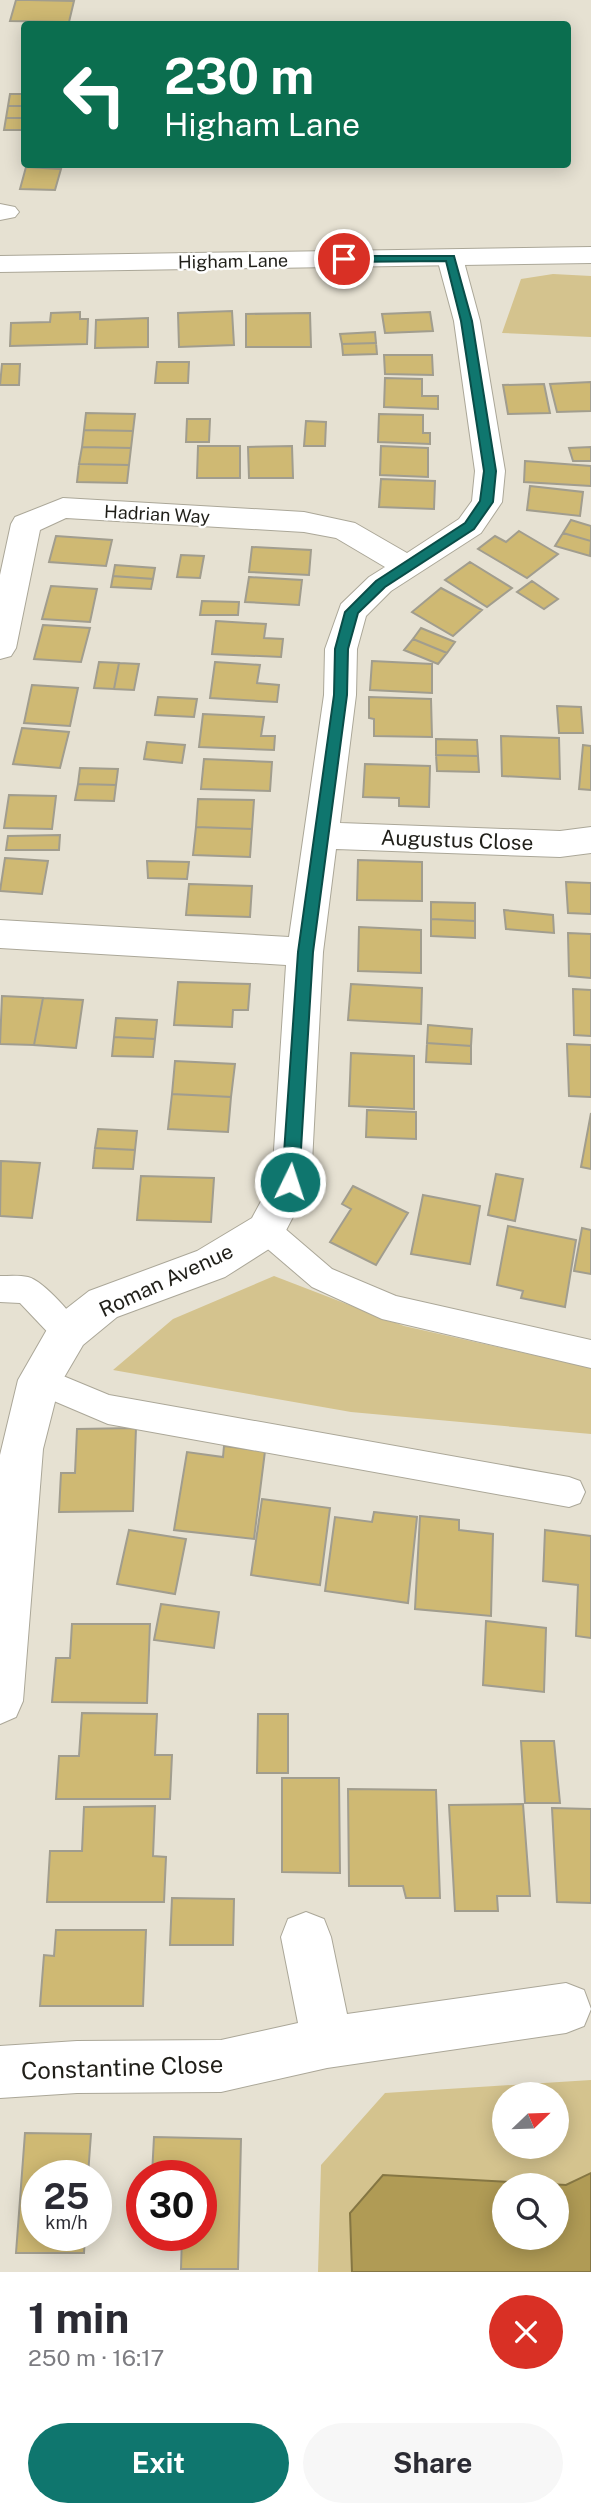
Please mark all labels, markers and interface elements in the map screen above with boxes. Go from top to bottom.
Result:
text: 230 m [164,47,314,105]
icon: left [49,49,140,140]
text: Higham Lane [164,106,360,143]
pin [314,229,374,289]
icon: arrive [325,240,363,278]
street label: Higham Lane [178,250,288,272]
street label: Hadrian Way [104,501,211,527]
street label: Augustus Close [380,825,534,855]
position arrow [253,1145,327,1219]
street label: Roman Avenue [95,1238,237,1322]
street label: Constantine Close [20,2049,224,2085]
north arrow [492,2082,569,2160]
map controls [492,2082,569,2250]
speed limit sign: 30 [126,2160,217,2251]
button: search [492,2173,569,2250]
text: 25 [44,2176,89,2217]
text: km/h [45,2212,88,2233]
text: 1 min [28,2293,129,2342]
button: close [489,2295,563,2369]
text: 250 m · 16:17 [28,2344,164,2371]
button: Exit [28,2423,289,2503]
button: Share [303,2423,563,2503]

